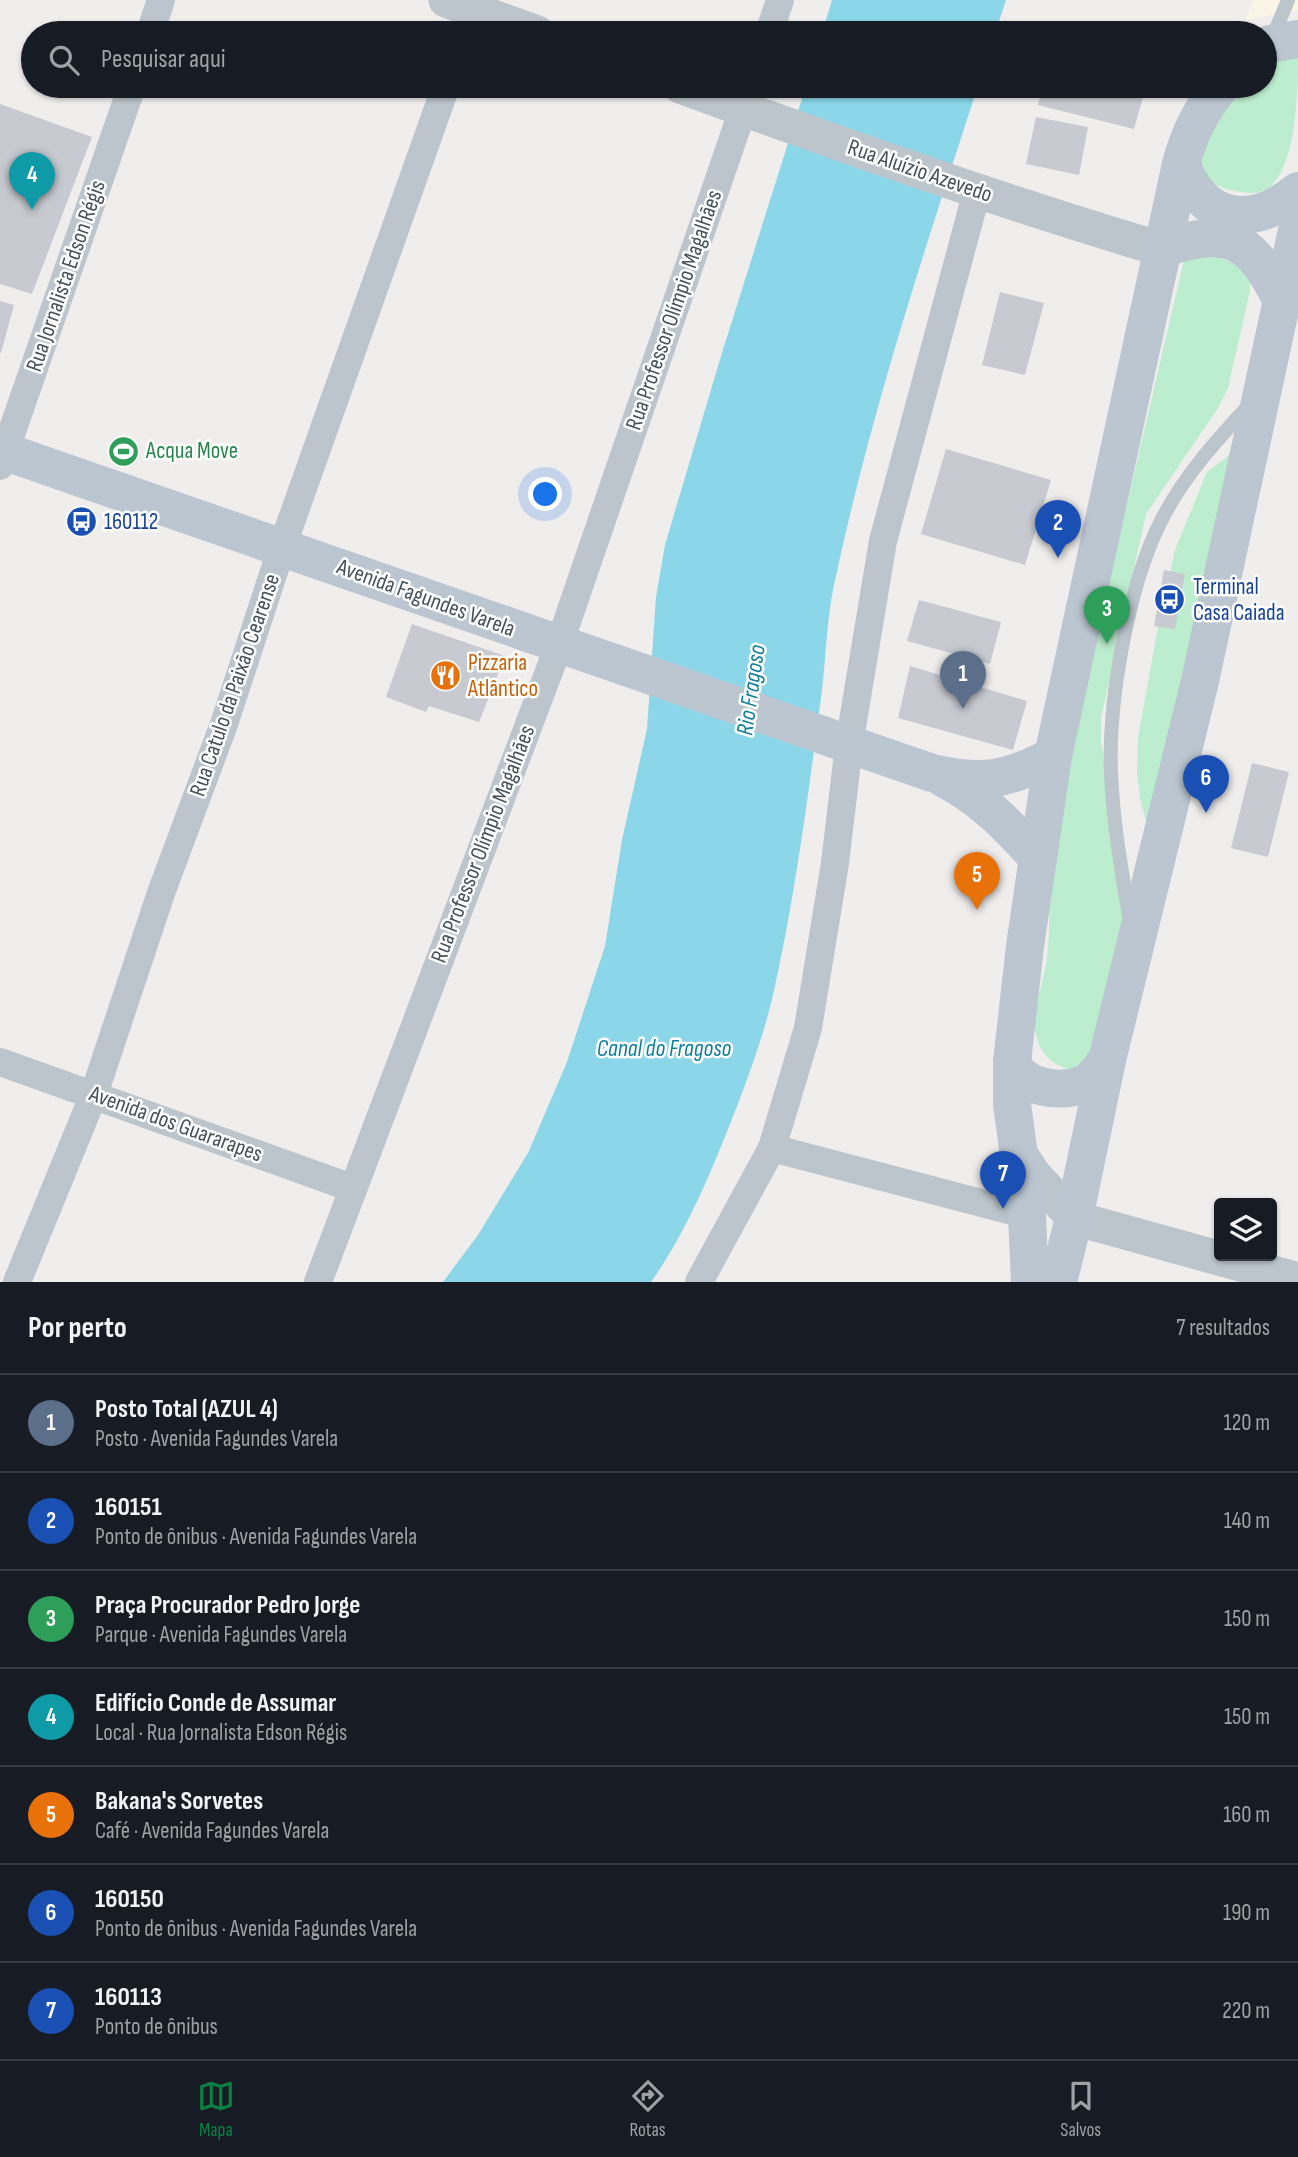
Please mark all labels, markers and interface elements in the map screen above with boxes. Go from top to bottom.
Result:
search box [21,21,1277,98]
icon: search [45,41,83,79]
text: Pesquisar aqui [101,44,226,75]
street label: Rua Aluízio Azevedo [844,133,996,209]
pin: 4 [9,152,55,210]
street label: Rua Jornalista Edson Régis [20,177,112,375]
street label: Rua Professor Olímpio Magalhães [620,186,728,434]
sports icon: Acqua Move [106,434,140,468]
place label: Acqua Move [145,437,238,465]
your location [528,477,562,511]
pin: 2 [1035,500,1081,558]
bus stop icon: 160112 [64,505,98,539]
place label: 160112 [104,508,158,536]
street label: Avenida Fagundes Varela [332,552,519,643]
street label: Rua Catulo da Paixão Cearense [184,570,286,800]
place label: Terminal Casa Caiada [1193,573,1285,627]
bus stop icon: Terminal Casa Caiada [1153,583,1187,617]
pin: 3 [1084,586,1130,644]
water label: Rio Fragoso [730,643,772,737]
place label: Pizzaria Atlântico [467,649,538,703]
pin: 1 [940,651,986,709]
restaurant icon: Pizzaria Atlântico [428,659,462,693]
street label: Rua Professor Olímpio Magalhães [425,721,541,967]
pin: 6 [1183,755,1229,813]
pin: 5 [954,852,1000,910]
water label: Canal do Fragoso [597,1034,732,1063]
street label: Avenida dos Guararapes [85,1079,266,1168]
pin: 7 [980,1151,1026,1209]
map controls [1214,1198,1277,1261]
button: layers [1214,1198,1277,1261]
text: Por perto [28,1310,127,1346]
text: 7 resultados [1176,1314,1270,1342]
text: Posto Total (AZUL 4) [95,1394,278,1425]
text: 1 [46,1409,56,1437]
text: 120 m [1224,1409,1270,1437]
text: Posto · Avenida Fagundes Varela [95,1425,338,1453]
text: 160151 [95,1492,162,1523]
text: 2 [46,1507,56,1535]
text: 140 m [1224,1507,1270,1535]
text: Ponto de ônibus · Avenida Fagundes Varela [95,1523,417,1551]
text: Praça Procurador Pedro Jorge [95,1590,360,1621]
text: 3 [46,1605,56,1633]
text: 150 m [1224,1605,1270,1633]
text: Parque · Avenida Fagundes Varela [95,1621,347,1649]
text: Edifício Conde de Assumar [95,1688,336,1719]
text: 4 [46,1703,56,1731]
text: 150 m [1224,1703,1270,1731]
text: Local · Rua Jornalista Edson Régis [95,1719,347,1747]
text: Bakana's Sorvetes [95,1786,263,1817]
text: 5 [46,1801,56,1829]
text: 160 m [1223,1801,1270,1829]
text: Café · Avenida Fagundes Varela [95,1817,329,1845]
text: 160150 [95,1884,164,1915]
text: 6 [46,1899,56,1927]
text: 190 m [1223,1899,1270,1927]
text: Ponto de ônibus · Avenida Fagundes Varela [95,1915,417,1943]
text: 160113 [95,1982,162,2013]
text: 7 [46,1997,56,2025]
text: 220 m [1222,1997,1270,2025]
text: Ponto de ônibus [95,2013,218,2041]
tab: Mapa [197,2077,235,2142]
tab: Rotas [629,2077,667,2142]
tab: Salvos [1060,2077,1101,2142]

